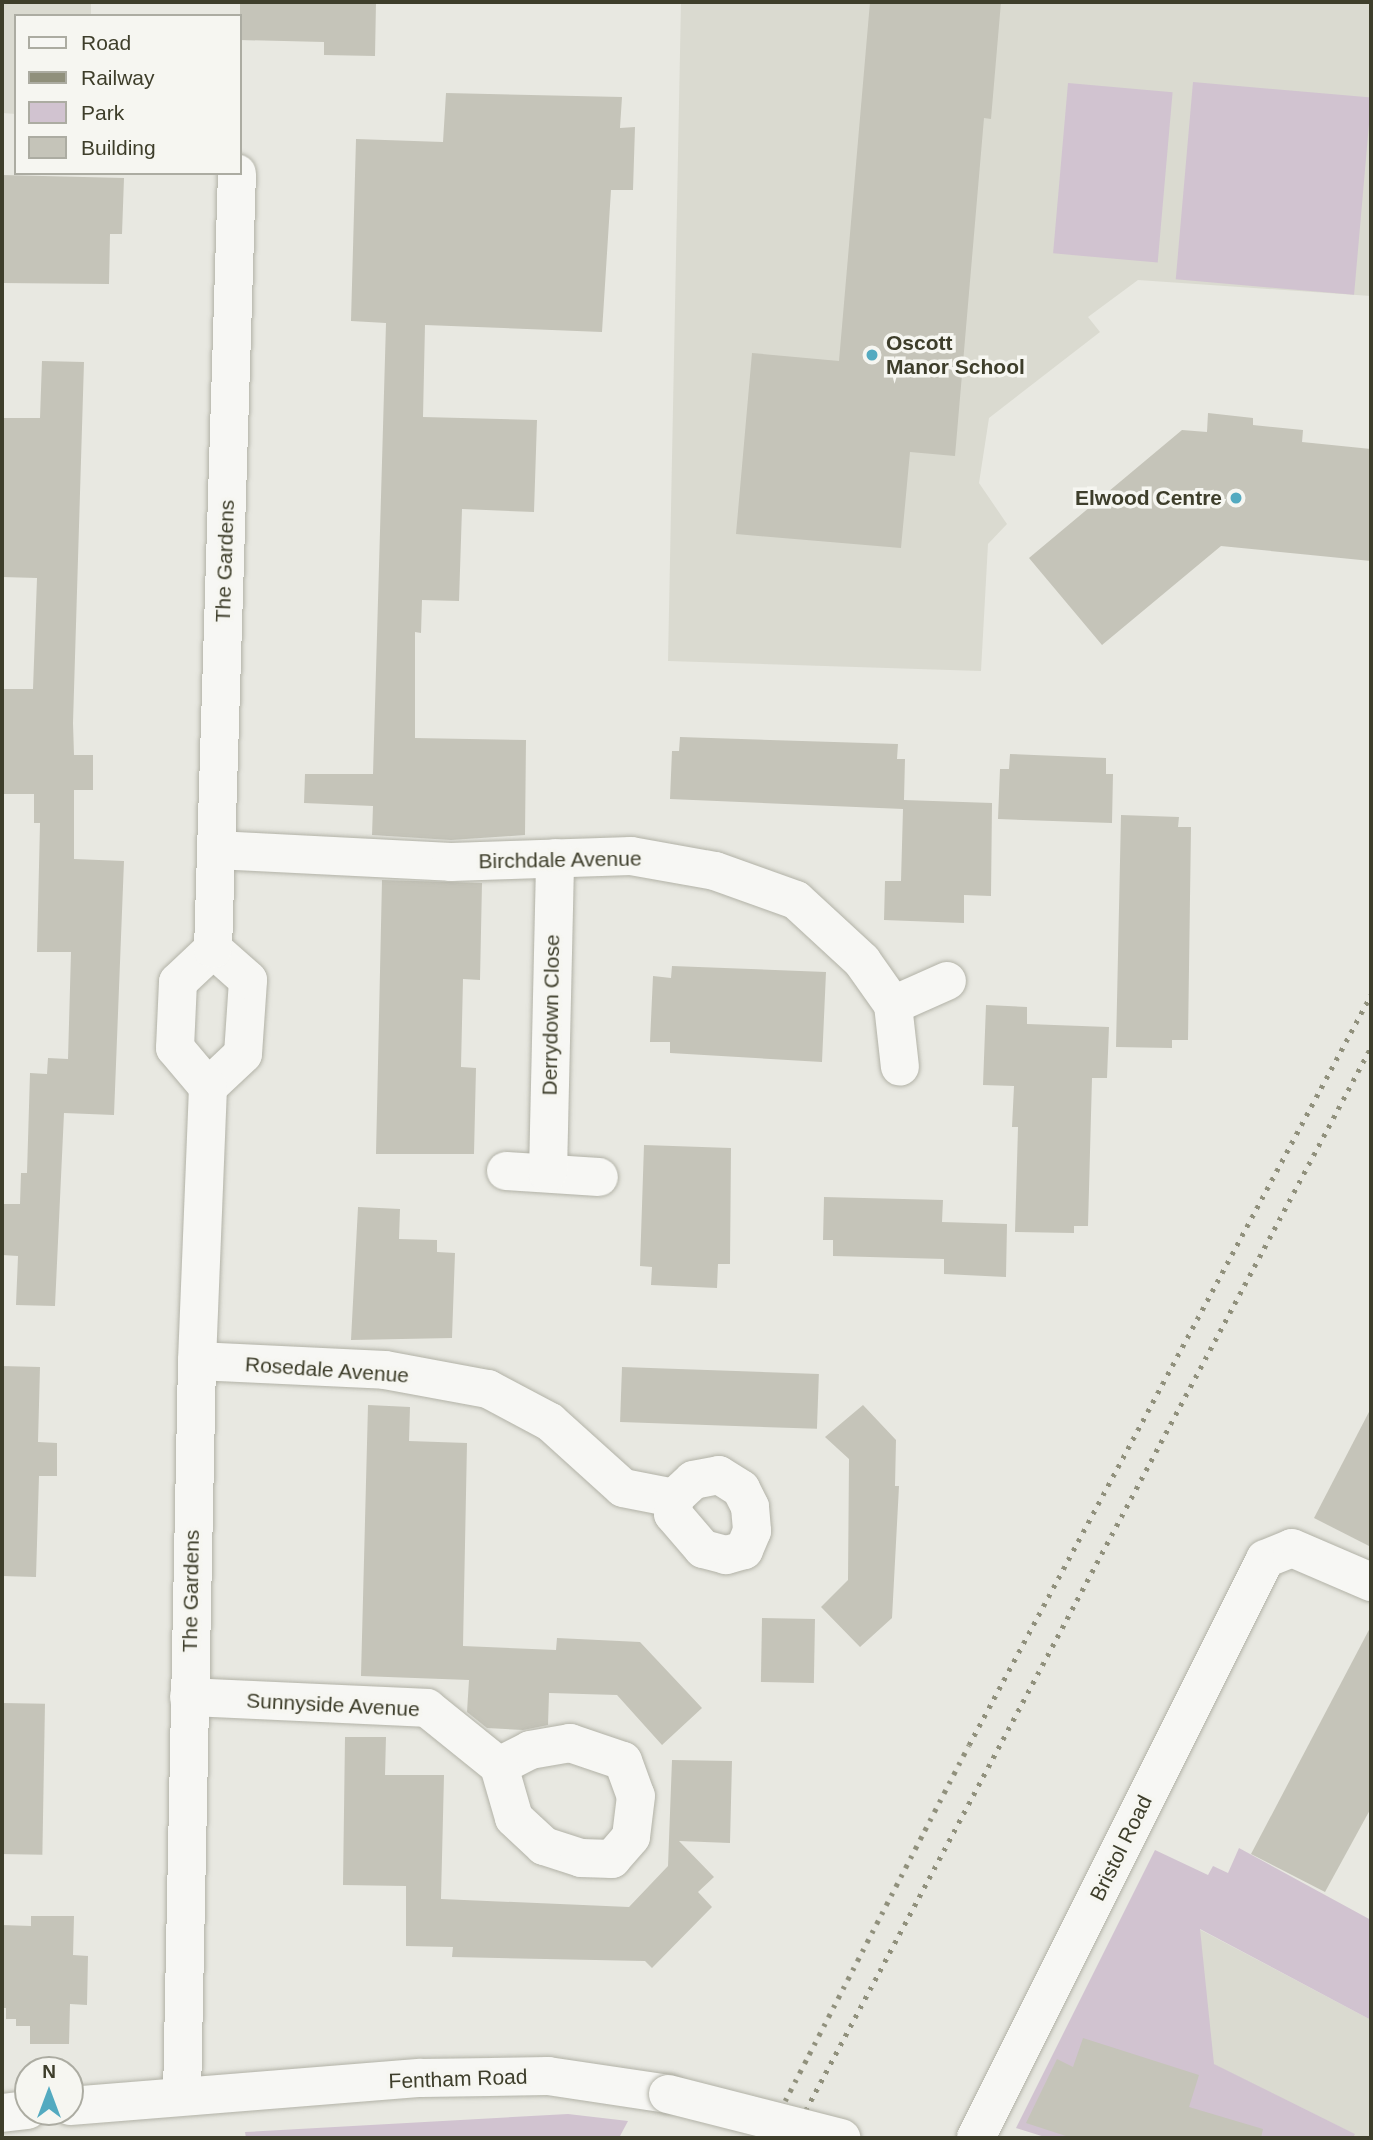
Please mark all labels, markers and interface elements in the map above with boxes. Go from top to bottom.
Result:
legend [14,14,242,175]
text: Road [81,31,131,54]
text: Railway [81,66,155,89]
text: Park [81,101,124,124]
text: Building [81,136,156,159]
place label: Oscott Manor School [886,330,1025,380]
marker: Oscott Manor School [864,347,880,363]
place label: Elwood Centre [1075,485,1222,511]
marker: Elwood Centre [1228,490,1244,506]
street label: The Gardens [210,499,240,623]
street label: Birchdale Avenue [478,846,642,874]
street label: Derrydown Close [537,934,565,1096]
street label: Rosedale Avenue [244,1352,410,1388]
street label: The Gardens [177,1530,205,1652]
street label: Sunnyside Avenue [245,1688,421,1722]
street label: Bristol Road [1085,1791,1157,1905]
north arrow [14,2056,84,2126]
text: N [42,2061,56,2082]
street label: Fentham Road [388,2064,528,2094]

